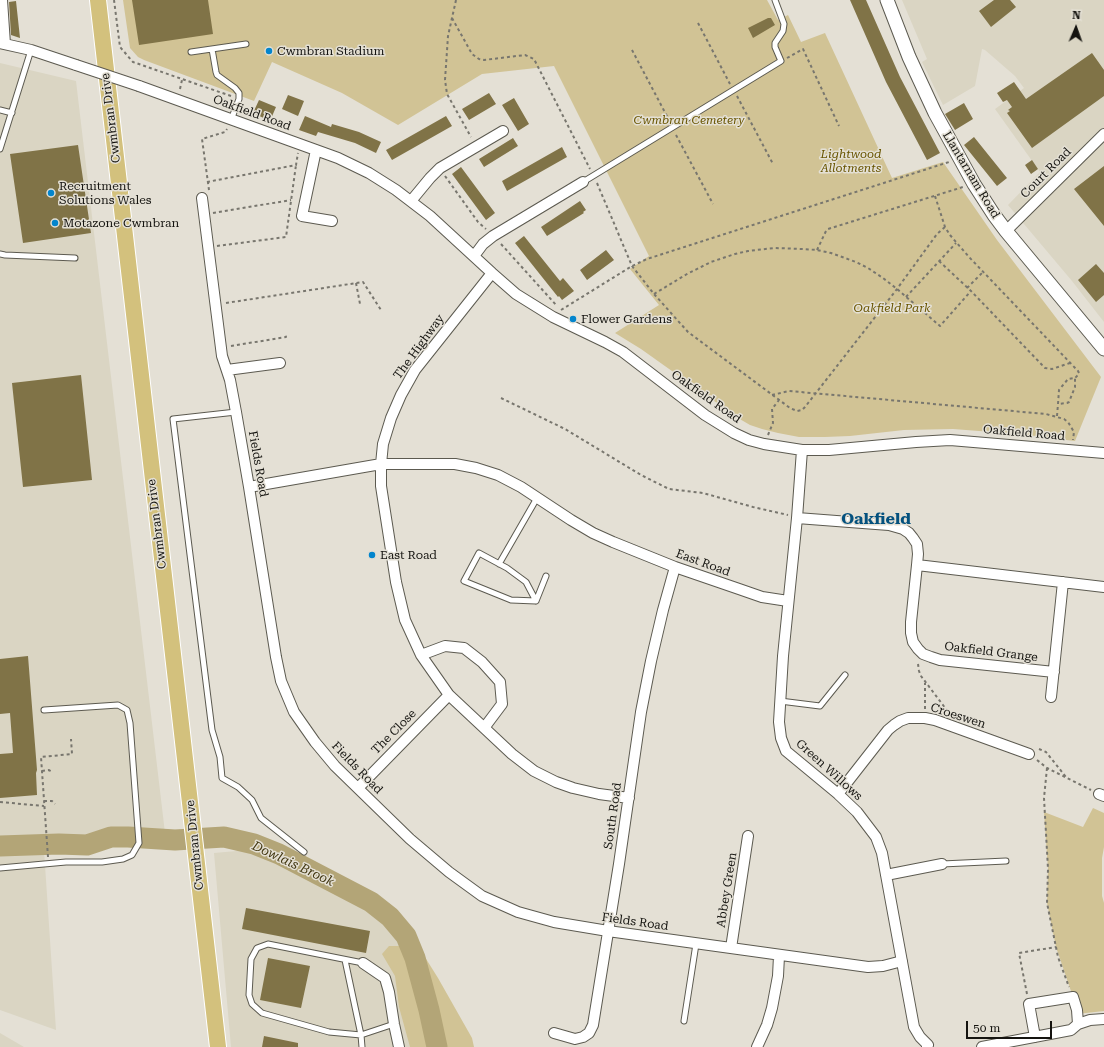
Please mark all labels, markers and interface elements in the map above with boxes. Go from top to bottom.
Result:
north arrow [1056,8,1096,48]
text: N [1072,9,1081,22]
place label: Cwmbran Stadium [277,44,384,58]
marker: Cwmbran Stadium [264,46,274,56]
street label: Cwmbran Drive [98,72,124,164]
street label: Oakfield Road [211,92,293,134]
park label: Cwmbran Cemetery [634,113,744,127]
street label: Llantarnam Road [939,129,1003,221]
street label: Court Road [1018,145,1074,201]
park label: Lightwood Allotments [821,147,881,175]
place label: Recruitment Solutions Wales [59,179,152,207]
marker: Recruitment Solutions Wales [46,188,56,198]
place label: Motazone Cwmbran [63,216,179,230]
marker: Motazone Cwmbran [50,218,60,228]
park label: Oakfield Park [854,301,930,315]
street label: The Highway [391,312,447,382]
place label: Flower Gardens [581,312,672,326]
marker: Flower Gardens [568,314,578,324]
street label: Oakfield Road [668,368,744,426]
street label: Oakfield Road [983,422,1065,444]
street label: Fields Road [245,430,271,498]
street label: Cwmbran Drive [144,478,170,570]
district label: Oakfield [841,509,911,529]
street label: East Road [674,546,732,580]
place label: East Road [380,548,437,562]
marker: East Road [367,550,377,560]
street label: Oakfield Grange [943,639,1039,665]
street label: Croeswen [929,700,987,732]
street label: The Close [369,707,419,757]
street label: Green Willows [793,736,865,804]
street label: Fields Road [329,739,385,797]
street label: South Road [601,782,625,850]
street label: Cwmbran Drive [183,799,207,891]
water label: Dowlais Brook [249,838,337,890]
street label: Abbey Green [714,851,740,929]
street label: Fields Road [601,910,669,934]
scale bar [968,1013,1054,1039]
text: 50 m [973,1021,1000,1035]

